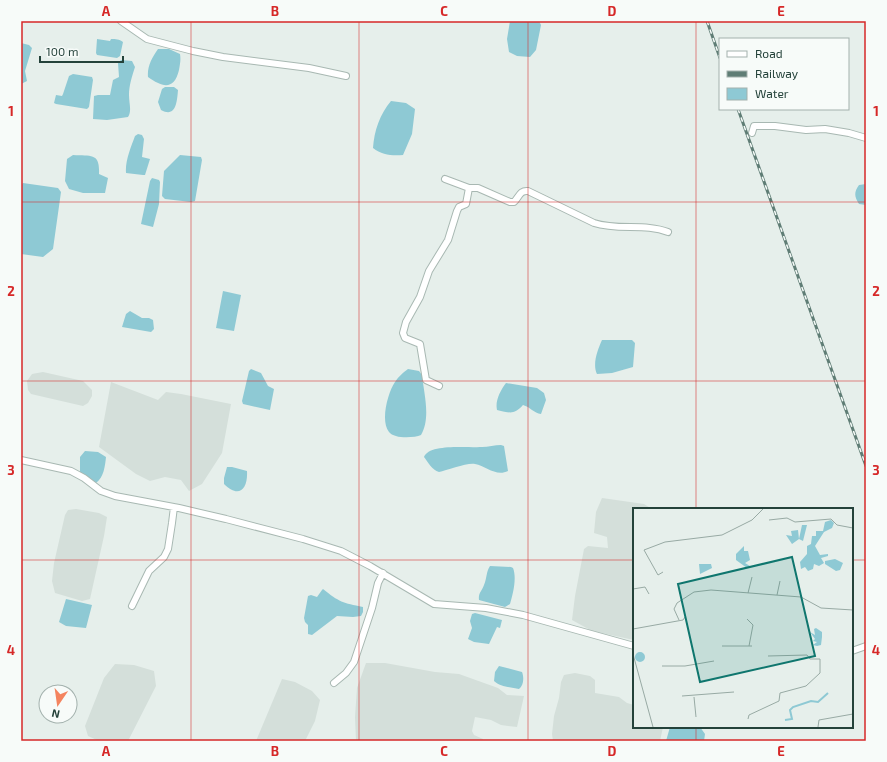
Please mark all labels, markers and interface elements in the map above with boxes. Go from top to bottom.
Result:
text: A [102,3,111,19]
text: B [271,3,279,19]
text: C [440,3,448,19]
text: D [608,3,617,19]
text: E [777,3,785,19]
scale bar [40,38,123,64]
legend [719,38,849,110]
text: 100 m [46,44,78,58]
text: Road [755,46,783,60]
text: Railway [755,66,799,80]
text: Water [755,86,789,100]
text: 1 [8,103,14,119]
text: 1 [873,103,879,119]
text: 2 [7,283,15,299]
text: 2 [872,283,880,299]
text: 3 [7,462,15,478]
text: 3 [872,462,880,478]
inset map [633,508,853,728]
text: 4 [7,642,15,658]
text: 4 [872,642,880,658]
north arrow [38,684,78,724]
text: N [50,707,61,721]
text: A [102,743,111,759]
text: B [271,743,279,759]
text: C [440,743,448,759]
text: D [608,743,617,759]
text: E [777,743,785,759]

